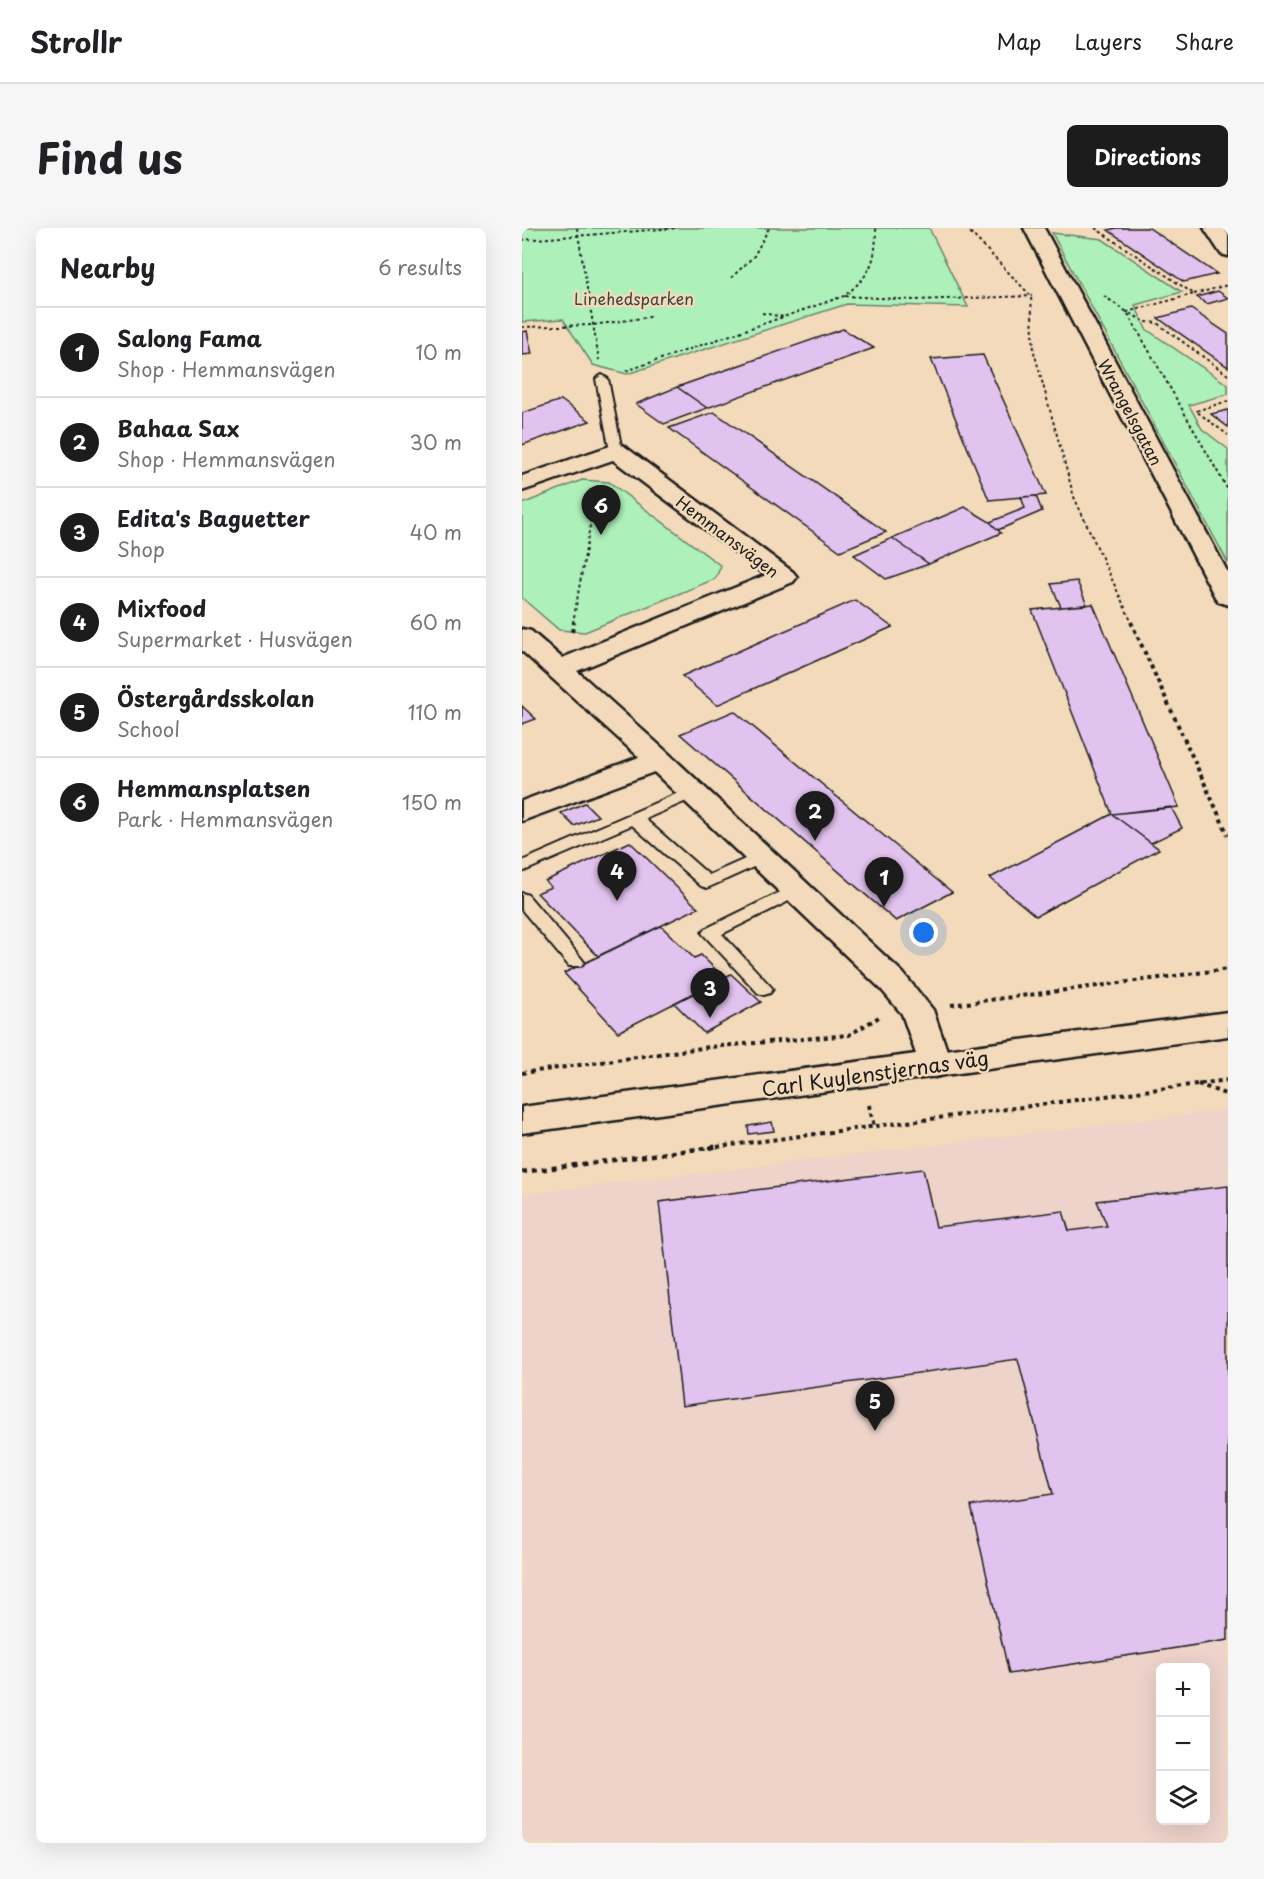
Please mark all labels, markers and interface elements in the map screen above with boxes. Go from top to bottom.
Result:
text: Strollr [30,20,122,63]
text: Map [997,25,1041,57]
text: Layers [1074,25,1142,57]
text: Share [1175,25,1234,57]
text: Find us [36,125,183,188]
button: Directions [1067,125,1228,187]
text: Nearby [60,248,155,287]
text: 6 results [378,252,462,282]
park label: Linehedsparken [574,286,694,310]
text: Salong Fama [117,321,262,354]
text: 1 [75,337,84,367]
text: 10 m [415,337,462,367]
text: Shop · Hemmansvägen [117,354,336,384]
street label: Wrangelsgatan [1093,355,1169,469]
text: Bahaa Sax [117,411,239,444]
text: 2 [72,427,87,457]
text: 30 m [409,427,462,457]
text: Shop · Hemmansvägen [117,444,336,474]
pin: 6 [582,486,620,535]
street label: Hemmansvägen [672,489,784,583]
text: Edita's Baguetter [117,501,310,534]
text: 3 [73,517,86,547]
text: 40 m [410,517,462,547]
text: Shop [117,534,165,564]
text: Mixfood [117,591,206,624]
text: 4 [73,607,86,637]
text: 60 m [410,607,462,637]
text: Supermarket · Husvägen [117,624,353,654]
text: Östergårdsskolan [117,681,315,714]
text: 5 [73,697,86,727]
text: 110 m [408,697,462,727]
text: School [117,714,180,744]
text: Hemmansplatsen [117,771,310,804]
text: 6 [72,787,87,817]
text: 150 m [402,787,462,817]
pin: 2 [796,792,834,841]
text: Park · Hemmansvägen [117,804,333,834]
pin: 4 [598,852,637,901]
pin: 1 [864,858,904,907]
your location [909,918,938,947]
pin: 3 [690,968,729,1018]
street label: Carl Kuylenstjernas väg [760,1042,990,1104]
pin: 5 [856,1382,894,1431]
map controls [1156,1663,1210,1825]
button: + [1156,1663,1210,1717]
button: − [1156,1717,1210,1771]
button: layers [1156,1771,1210,1825]

